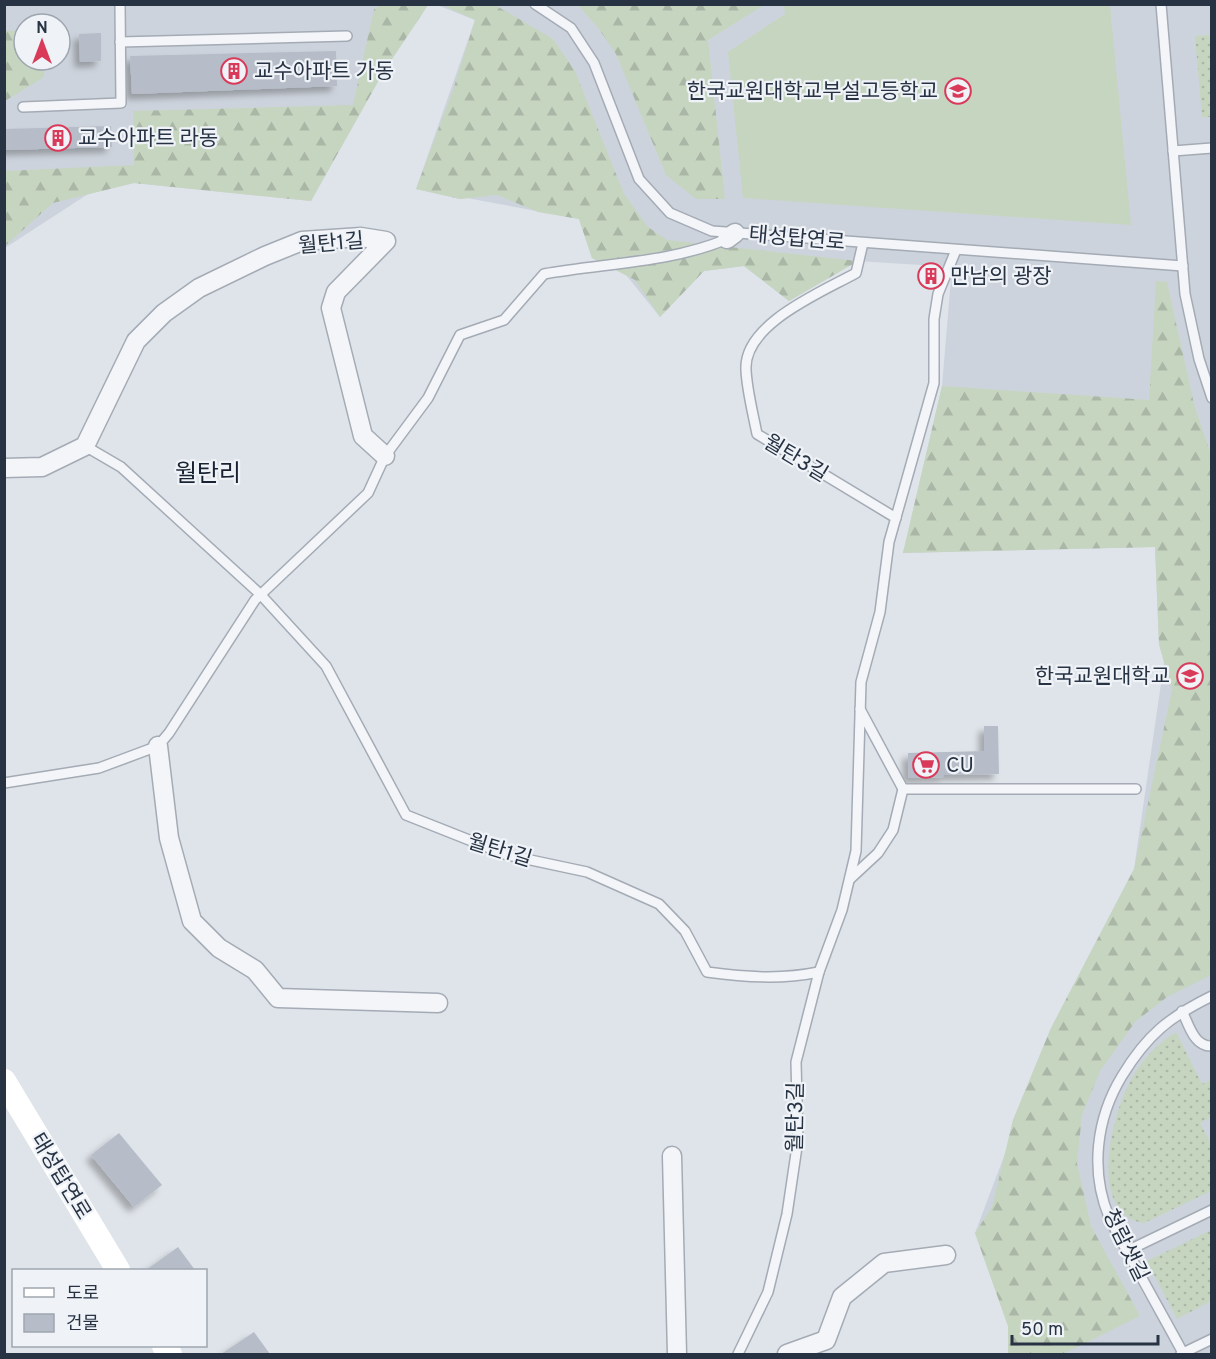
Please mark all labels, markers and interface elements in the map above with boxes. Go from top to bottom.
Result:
north arrow [12,12,72,72]
text: N [36,19,48,39]
building icon: 교수아파트 가동 [219,56,249,86]
place label: 교수아파트 가동 [254,59,394,86]
school or university icon: 한국교원대학교부설고등학교 [943,76,973,106]
place label: 한국교원대학교부설고등학교 [687,79,938,106]
building icon: 교수아파트 라동 [43,123,73,153]
place label: 교수아파트 라동 [78,126,218,153]
street label: 태성탑연로 [748,222,846,257]
street label: 월탄1길 [297,228,365,261]
building icon: 만남의 광장 [916,261,946,291]
place label: 만남의 광장 [950,264,1052,291]
street label: 월탄3길 [758,430,832,489]
district label: 월탄리 [175,460,241,490]
school or university icon: 한국교원대학교 [1175,661,1205,691]
place label: 한국교원대학교 [1035,664,1170,691]
supermarket icon: CU [911,750,941,780]
place label: CU [946,753,974,780]
street label: 월탄1길 [464,829,535,874]
street label: 월탄3길 [782,1081,811,1153]
street label: 태성탑연로 [23,1128,96,1225]
street label: 청람샛길 [1096,1205,1154,1286]
legend [12,1269,207,1347]
text: 도로 [66,1283,99,1306]
scale bar [1012,1308,1158,1346]
text: 건물 [66,1313,99,1336]
text: 50 m [1021,1319,1063,1342]

